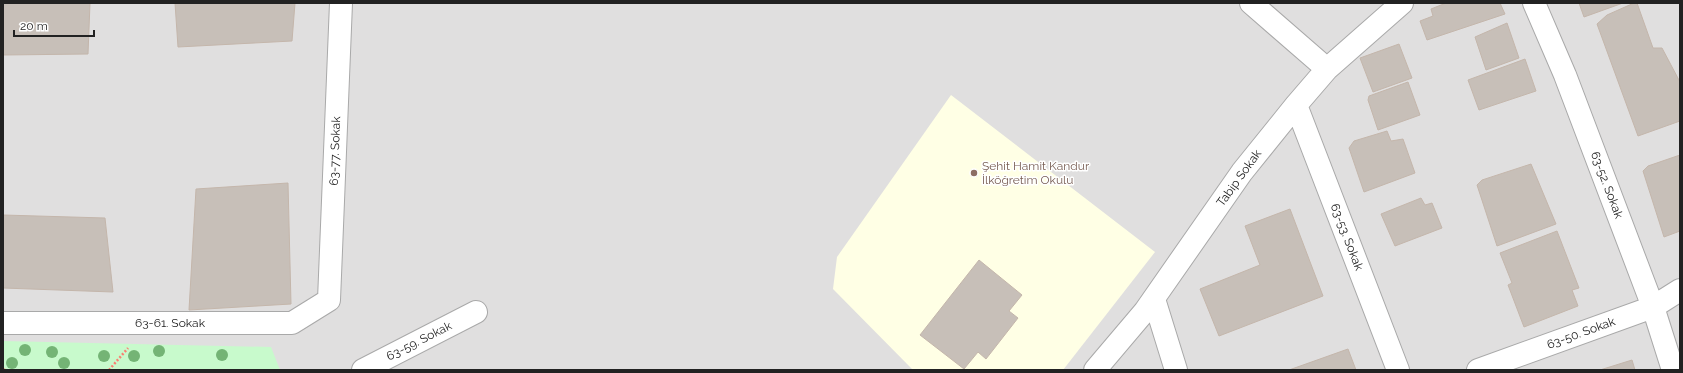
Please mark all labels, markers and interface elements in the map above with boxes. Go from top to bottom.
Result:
scale bar [14,12,94,38]
text: 20 m [20,19,48,33]
street label: 63-77. Sokak [327,115,343,186]
street label: Tabip Sokak [1214,146,1265,209]
street label: 63-52. Sokak [1588,150,1626,221]
place label: Şehit Hamit Kandur İlköğretim Okulu [982,159,1090,187]
marker: Şehit Hamit Kandur İlköğretim Okulu [969,168,979,178]
street label: 63-53. Sokak [1328,202,1366,273]
street label: 63-50. Sokak [1545,314,1618,352]
street label: 63-61. Sokak [135,316,206,330]
street label: 63-59. Sokak [384,318,454,363]

